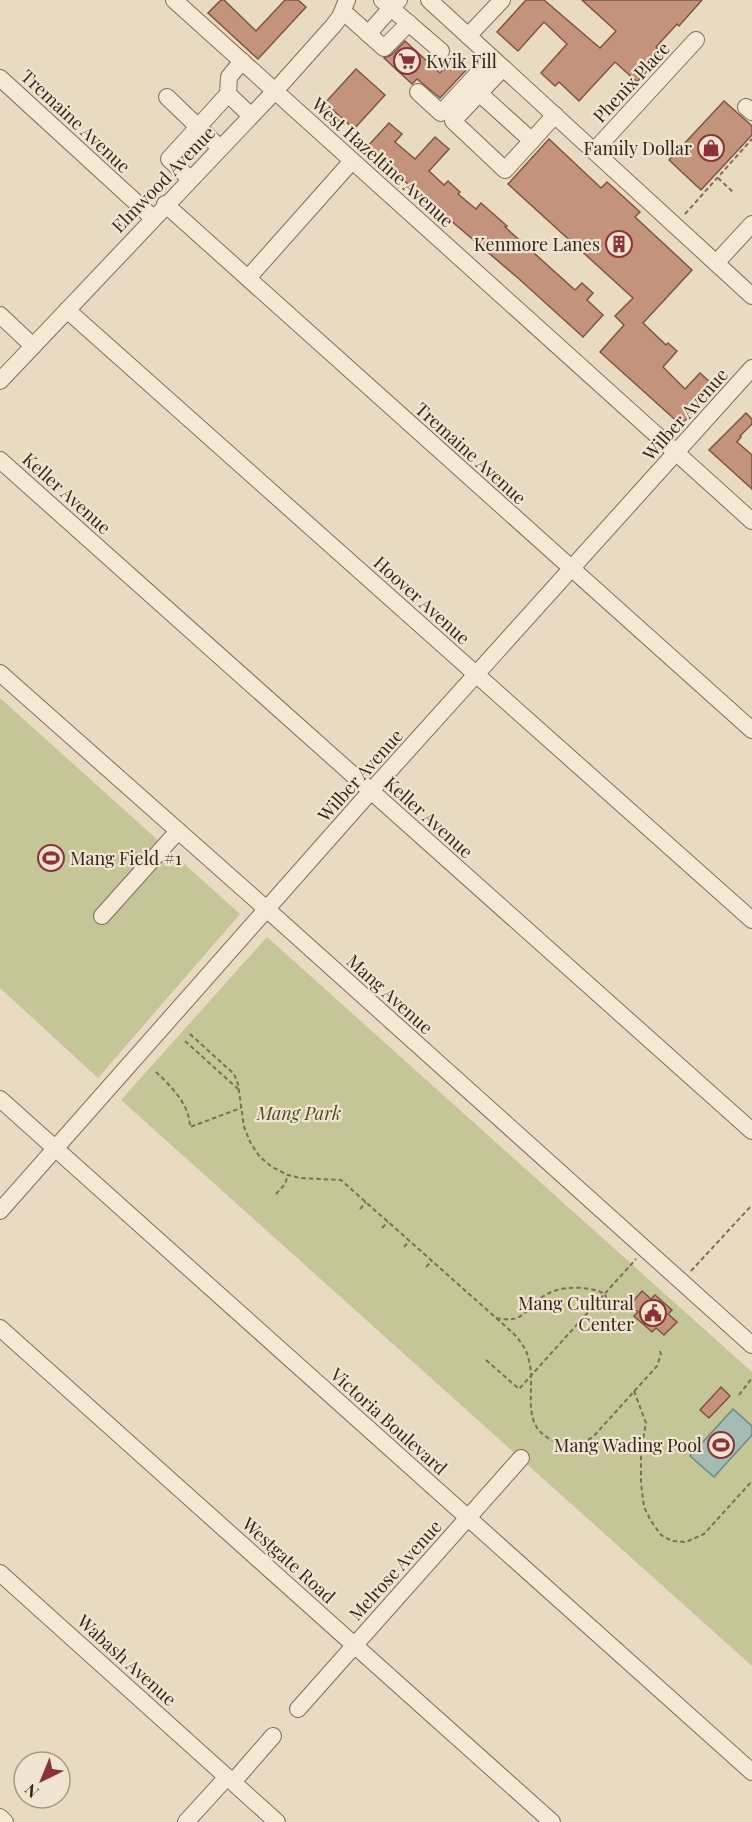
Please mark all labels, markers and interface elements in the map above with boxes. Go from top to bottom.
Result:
street label: Phenix Place [587,36,675,128]
supermarket icon: Kwik Fill [392,46,422,76]
place label: Kwik Fill [426,49,497,73]
street label: Tremaine Avenue [16,64,136,178]
street label: West Hazeltine Avenue [306,91,459,232]
street label: Elmwood Avenue [106,121,220,237]
shop icon: Family Dollar [696,133,726,163]
place label: Family Dollar [584,136,692,160]
building icon: Kenmore Lanes [604,229,634,259]
place label: Kenmore Lanes [474,232,600,256]
street label: Wilber Avenue [636,363,733,466]
street label: Tremaine Avenue [410,397,532,509]
street label: Keller Avenue [18,447,116,539]
street label: Hoover Avenue [369,550,475,650]
street label: Wilber Avenue [311,724,408,827]
street label: Keller Avenue [380,771,478,863]
sports icon: Mang Field #1 [36,843,66,873]
place label: Mang Field #1 [70,846,182,870]
street label: Mang Avenue [342,949,438,1039]
park label: Mang Park [256,1101,341,1125]
place label: Mang Cultural Center [518,1291,634,1336]
public building icon: Mang Cultural Center [638,1298,668,1328]
street label: Victoria Boulevard [325,1362,453,1480]
sports icon: Mang Wading Pool [706,1430,736,1460]
place label: Mang Wading Pool [554,1433,702,1457]
street label: Westgate Road [237,1511,341,1609]
street label: Melrose Avenue [343,1515,447,1625]
street label: Wabash Avenue [72,1608,182,1711]
north arrow [12,1750,72,1810]
text: N [20,1779,43,1803]

